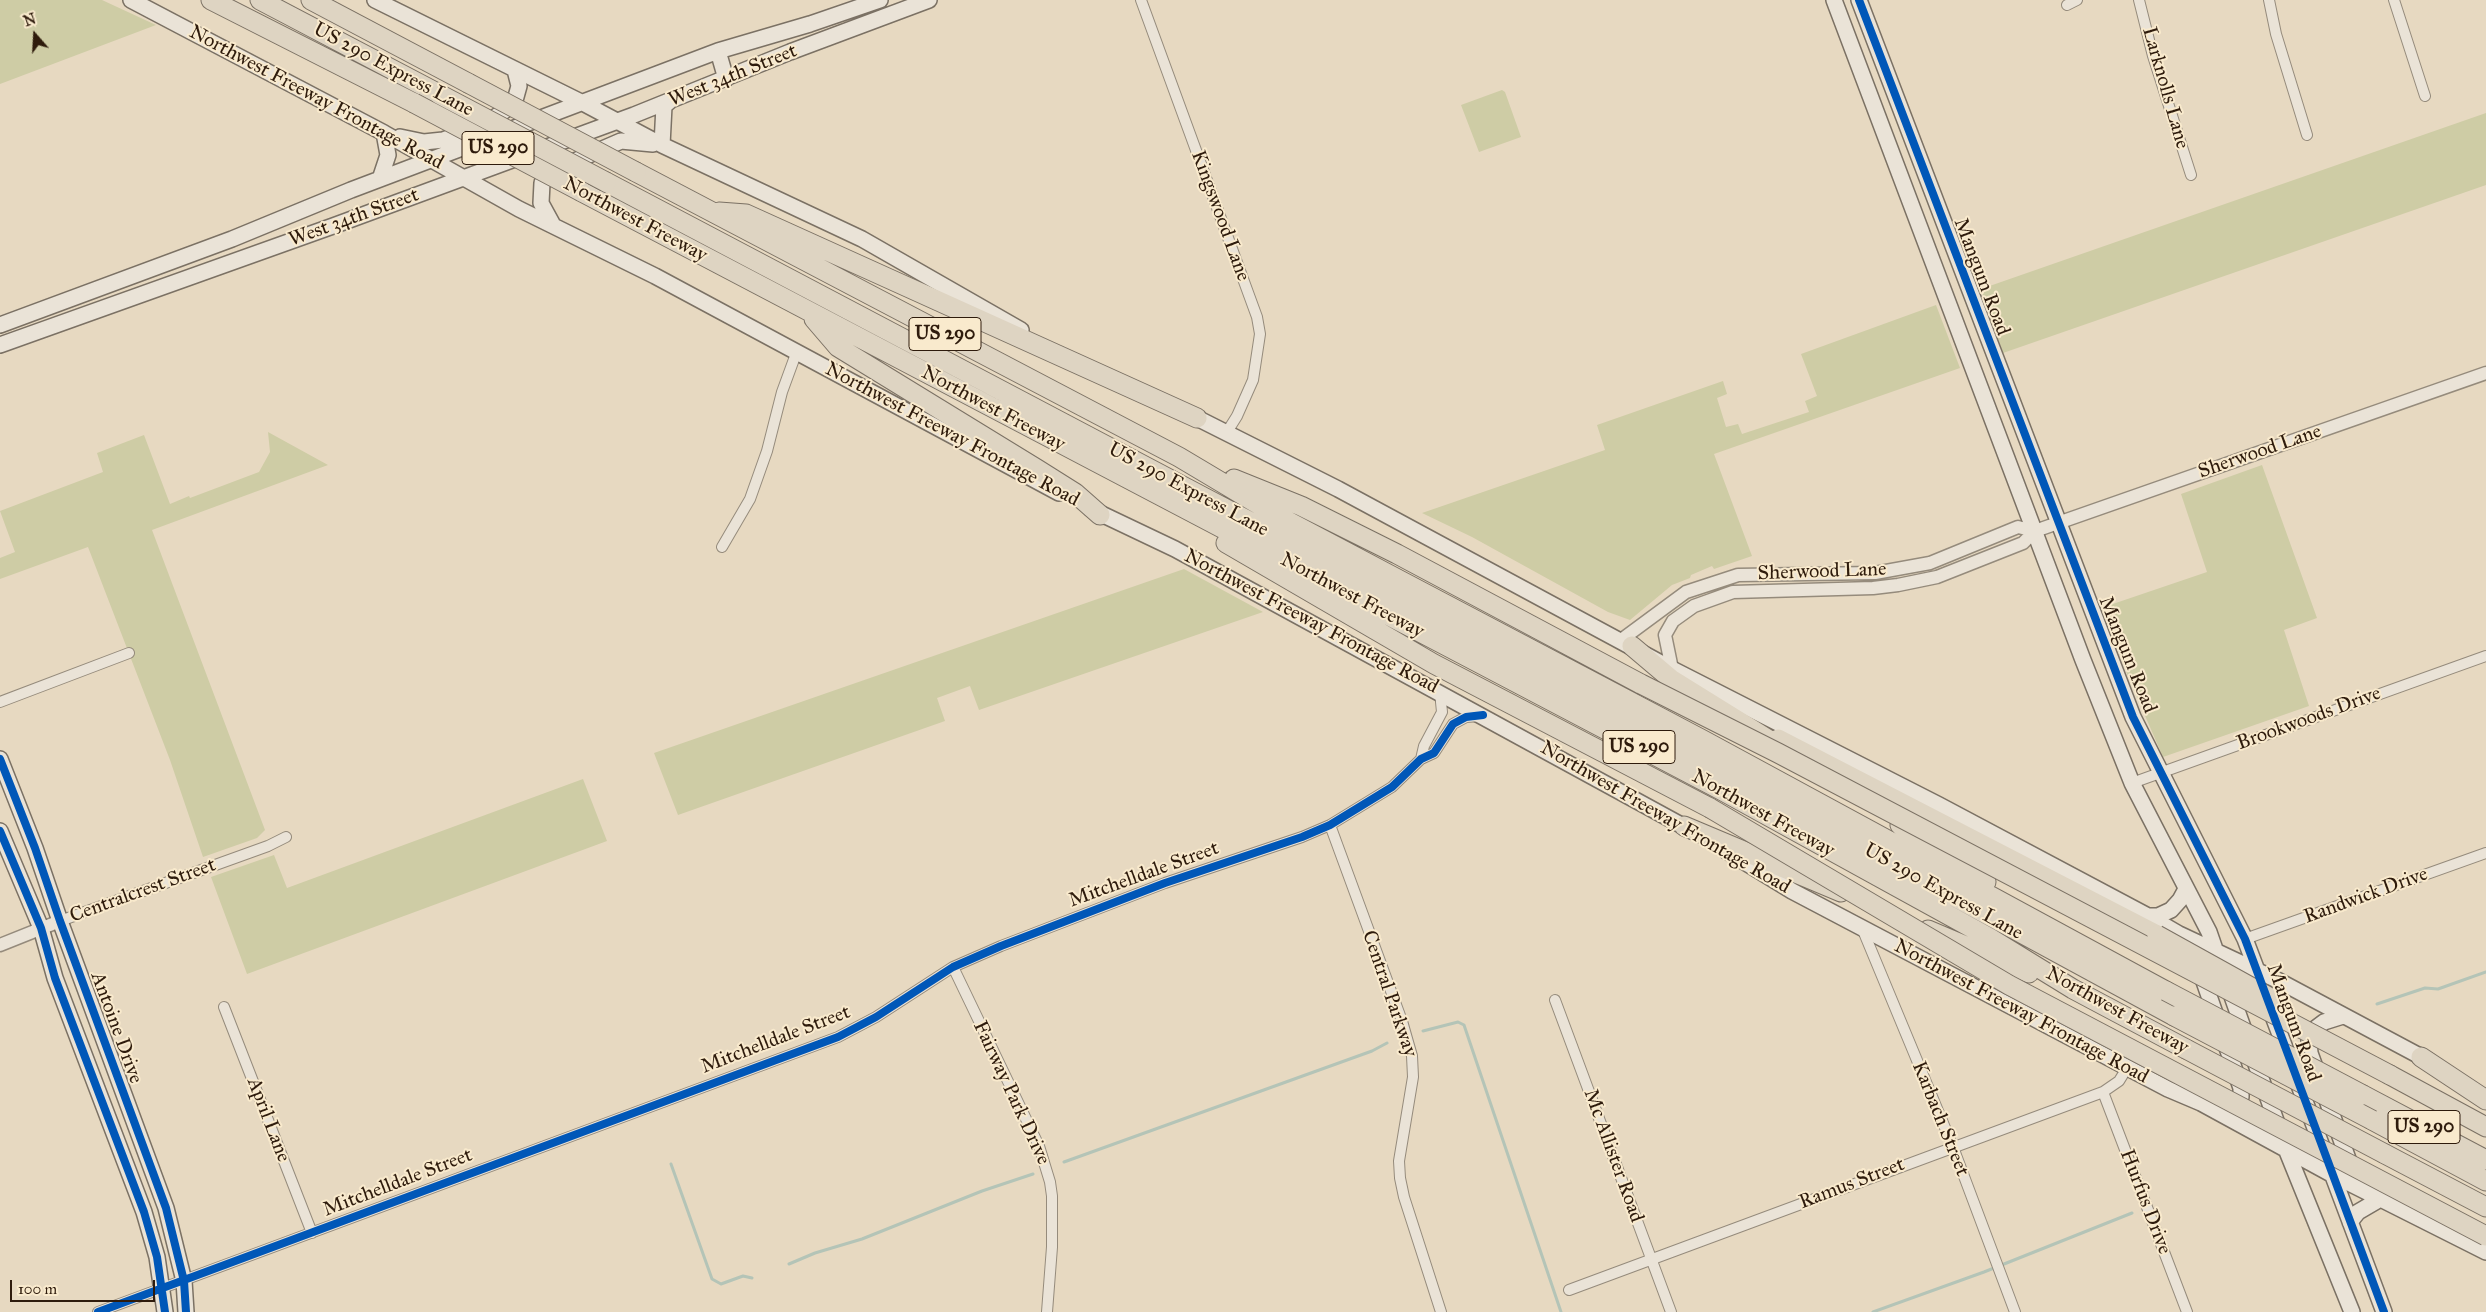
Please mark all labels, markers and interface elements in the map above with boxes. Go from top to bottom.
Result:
north arrow [10,10,60,60]
text: N [22,10,38,30]
street label: US 290 Express Lane [309,18,477,122]
street label: Northwest Freeway Frontage Road [185,21,447,175]
street label: Larknolls Lane [2136,24,2194,152]
street label: West 34th Street [665,39,801,113]
road number: US 290 [462,132,534,164]
street label: Kingswood Lane [1185,147,1255,285]
street label: Northwest Freeway [559,172,711,268]
street label: West 34th Street [286,183,422,253]
street label: Mangum Road [1948,215,2014,339]
road number: US 290 [909,318,981,350]
street label: Northwest Freeway Frontage Road [821,358,1083,512]
street label: Northwest Freeway [917,361,1069,457]
street label: Sherwood Lane [2195,420,2325,484]
street label: US 290 Express Lane [1104,438,1272,542]
street label: Northwest Freeway Frontage Road [1180,545,1442,699]
street label: Northwest Freeway [1276,548,1428,644]
street label: Sherwood Lane [1757,558,1887,586]
street label: Mangum Road [2093,593,2161,717]
street label: Brookwoods Drive [2234,682,2384,756]
road number: US 290 [1603,730,1675,764]
street label: Northwest Freeway Frontage Road [1536,736,1794,900]
street label: Northwest Freeway [1687,765,1839,863]
street label: Mitchelldale Street [1066,837,1222,913]
street label: US 290 Express Lane [1859,838,2027,946]
street label: Centralcrest Street [67,853,219,929]
street label: Randwick Drive [2301,862,2431,930]
street label: Central Parkway [1356,928,1422,1060]
street label: Northwest Freeway Frontage Road [1890,935,2152,1089]
street label: Mangum Road [2261,961,2325,1085]
street label: Northwest Freeway [2041,962,2193,1060]
street label: Antoine Drive [85,969,147,1087]
street label: Mitchelldale Street [698,1001,854,1079]
street label: Fairway Park Drive [967,1017,1055,1169]
street label: Karbach Street [1906,1058,1974,1180]
street label: April Lane [241,1074,295,1166]
street label: Mc Allister Road [1578,1086,1648,1226]
road number: US 290 [2388,1110,2460,1144]
street label: Mitchelldale Street [320,1144,476,1222]
street label: Hurfus Drive [2114,1146,2176,1258]
street label: Ramus Street [1796,1153,1908,1215]
scale bar [12,1270,158,1302]
text: 100 m [18,1280,57,1298]

